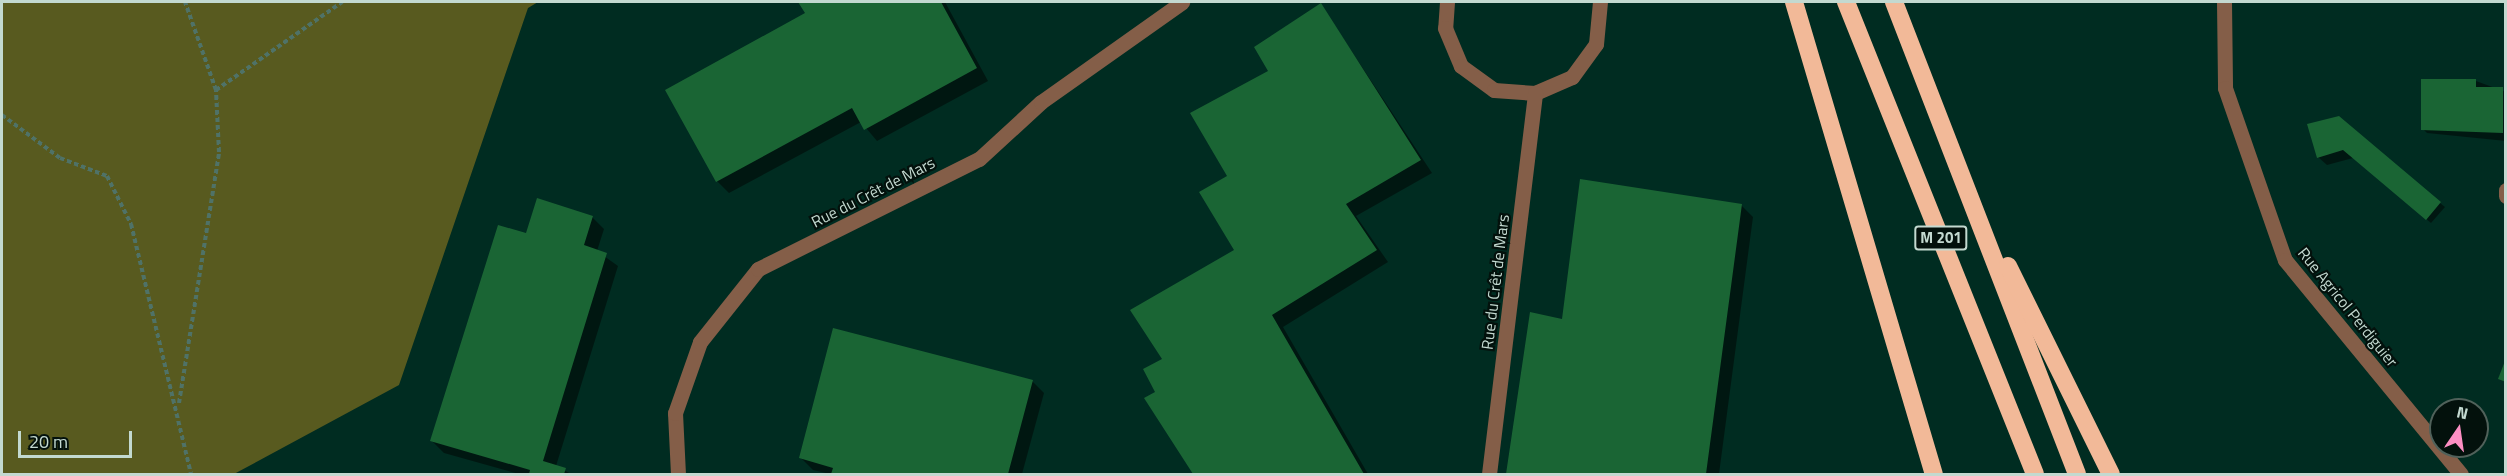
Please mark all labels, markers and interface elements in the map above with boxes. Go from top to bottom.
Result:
street label: Rue du Crêt de Mars [808,153,938,231]
street label: Rue du Crêt de Mars [1477,213,1513,351]
road number: M 201 [1914,226,1968,250]
street label: Rue Agricol Perdiguier [2294,244,2402,370]
north arrow [2429,398,2489,458]
text: N [2454,399,2471,425]
scale bar [21,419,135,457]
text: 20 m [29,428,68,455]

